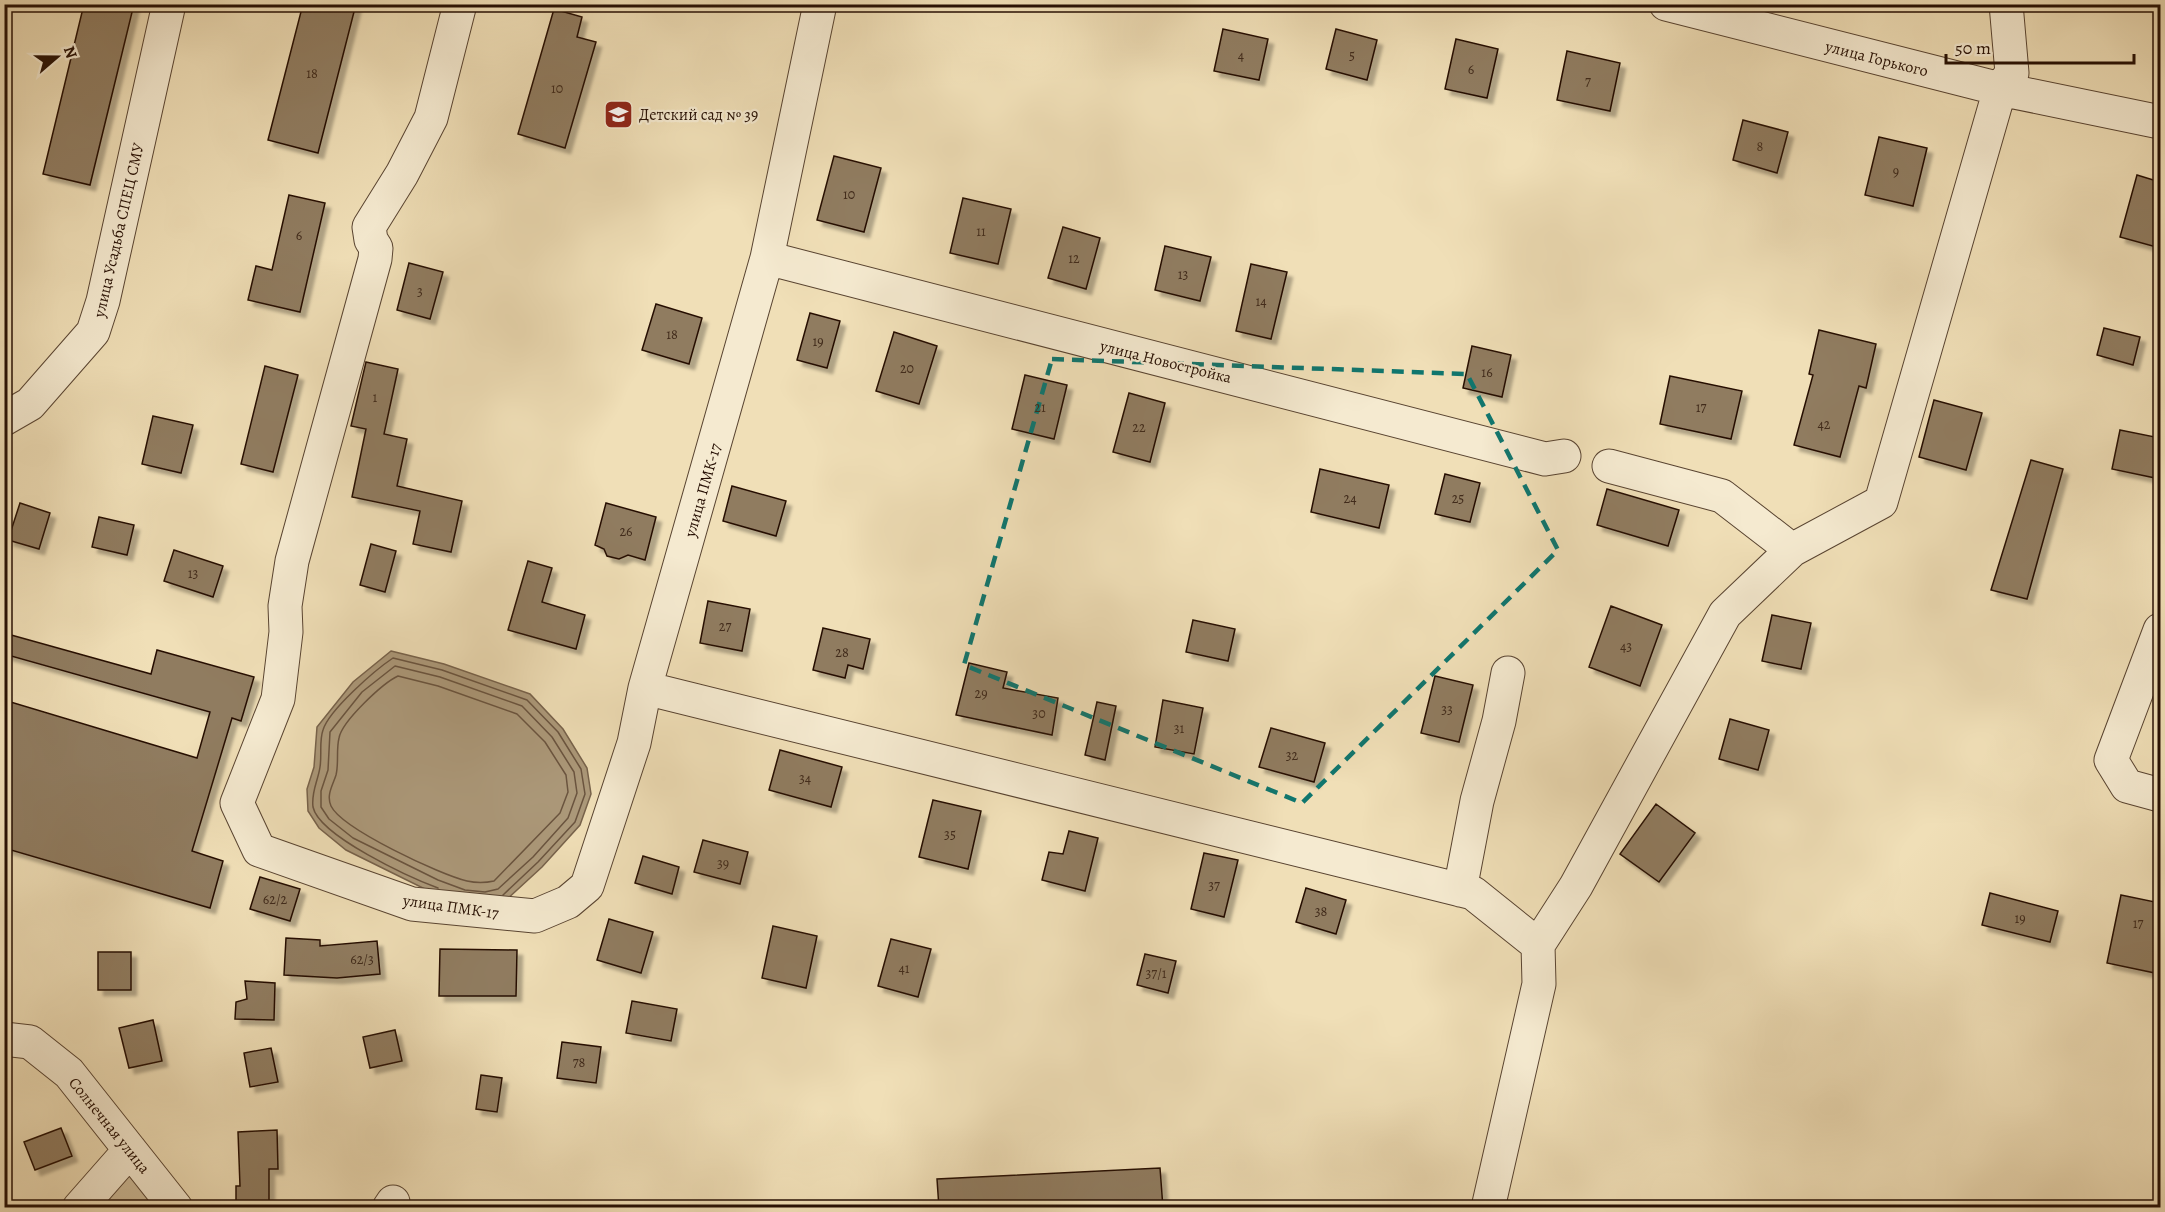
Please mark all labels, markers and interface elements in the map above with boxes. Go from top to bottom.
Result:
north arrow [27,27,87,87]
scale bar [1946,27,2134,65]
street label: улица Горького [1822,35,1930,82]
text: 50 m [1955,36,1991,60]
text: N [58,43,83,62]
house number: 4 [1238,46,1244,65]
house number: 5 [1349,46,1355,65]
house number: 6 [1468,60,1474,79]
house number: 18 [306,64,318,83]
house number: 7 [1585,72,1591,91]
house number: 10 [551,79,563,98]
school or university icon: Детский сад № 39 [602,98,634,130]
place label: Детский сад № 39 [639,104,758,126]
house number: 8 [1757,137,1764,156]
street label: улица Усадьба СПЕЦ СМУ [88,140,150,320]
house number: 9 [1893,162,1899,181]
house number: 10 [843,185,855,204]
house number: 11 [976,222,986,241]
house number: 6 [296,226,302,245]
house number: 12 [1068,249,1080,268]
house number: 13 [1178,265,1188,284]
house number: 3 [417,282,423,301]
house number: 14 [1255,292,1267,311]
house number: 18 [666,325,678,344]
house number: 19 [812,332,824,351]
street label: улица Новостройка [1097,335,1234,389]
house number: 20 [900,359,914,378]
house number: 16 [1481,363,1493,382]
house number: 1 [373,388,378,407]
house number: 21 [1034,398,1046,417]
house number: 17 [1696,398,1706,417]
house number: 42 [1818,415,1831,434]
house number: 22 [1132,418,1146,437]
street label: улица ПМК-17 [679,441,727,541]
house number: 24 [1344,489,1357,508]
house number: 25 [1452,489,1464,508]
house number: 26 [619,522,633,541]
house number: 13 [188,564,198,583]
house number: 27 [719,617,731,636]
house number: 43 [1620,637,1632,656]
house number: 28 [835,643,849,662]
house number: 29 [974,684,988,703]
house number: 33 [1441,700,1453,719]
house number: 30 [1032,704,1046,723]
house number: 31 [1174,719,1185,738]
house number: 32 [1286,746,1299,765]
house number: 34 [799,769,811,788]
house number: 35 [944,825,956,844]
house number: 39 [717,854,729,873]
house number: 37 [1208,876,1220,895]
street label: улица ПМК-17 [401,889,500,925]
house number: 62/2 [263,890,288,909]
house number: 38 [1315,902,1328,921]
house number: 19 [2014,909,2026,928]
house number: 17 [2133,914,2143,933]
house number: 62/3 [350,950,374,969]
house number: 41 [898,959,910,978]
house number: 37/1 [1145,964,1167,983]
house number: 78 [573,1053,586,1072]
street label: Солнечная улица [63,1073,155,1179]

